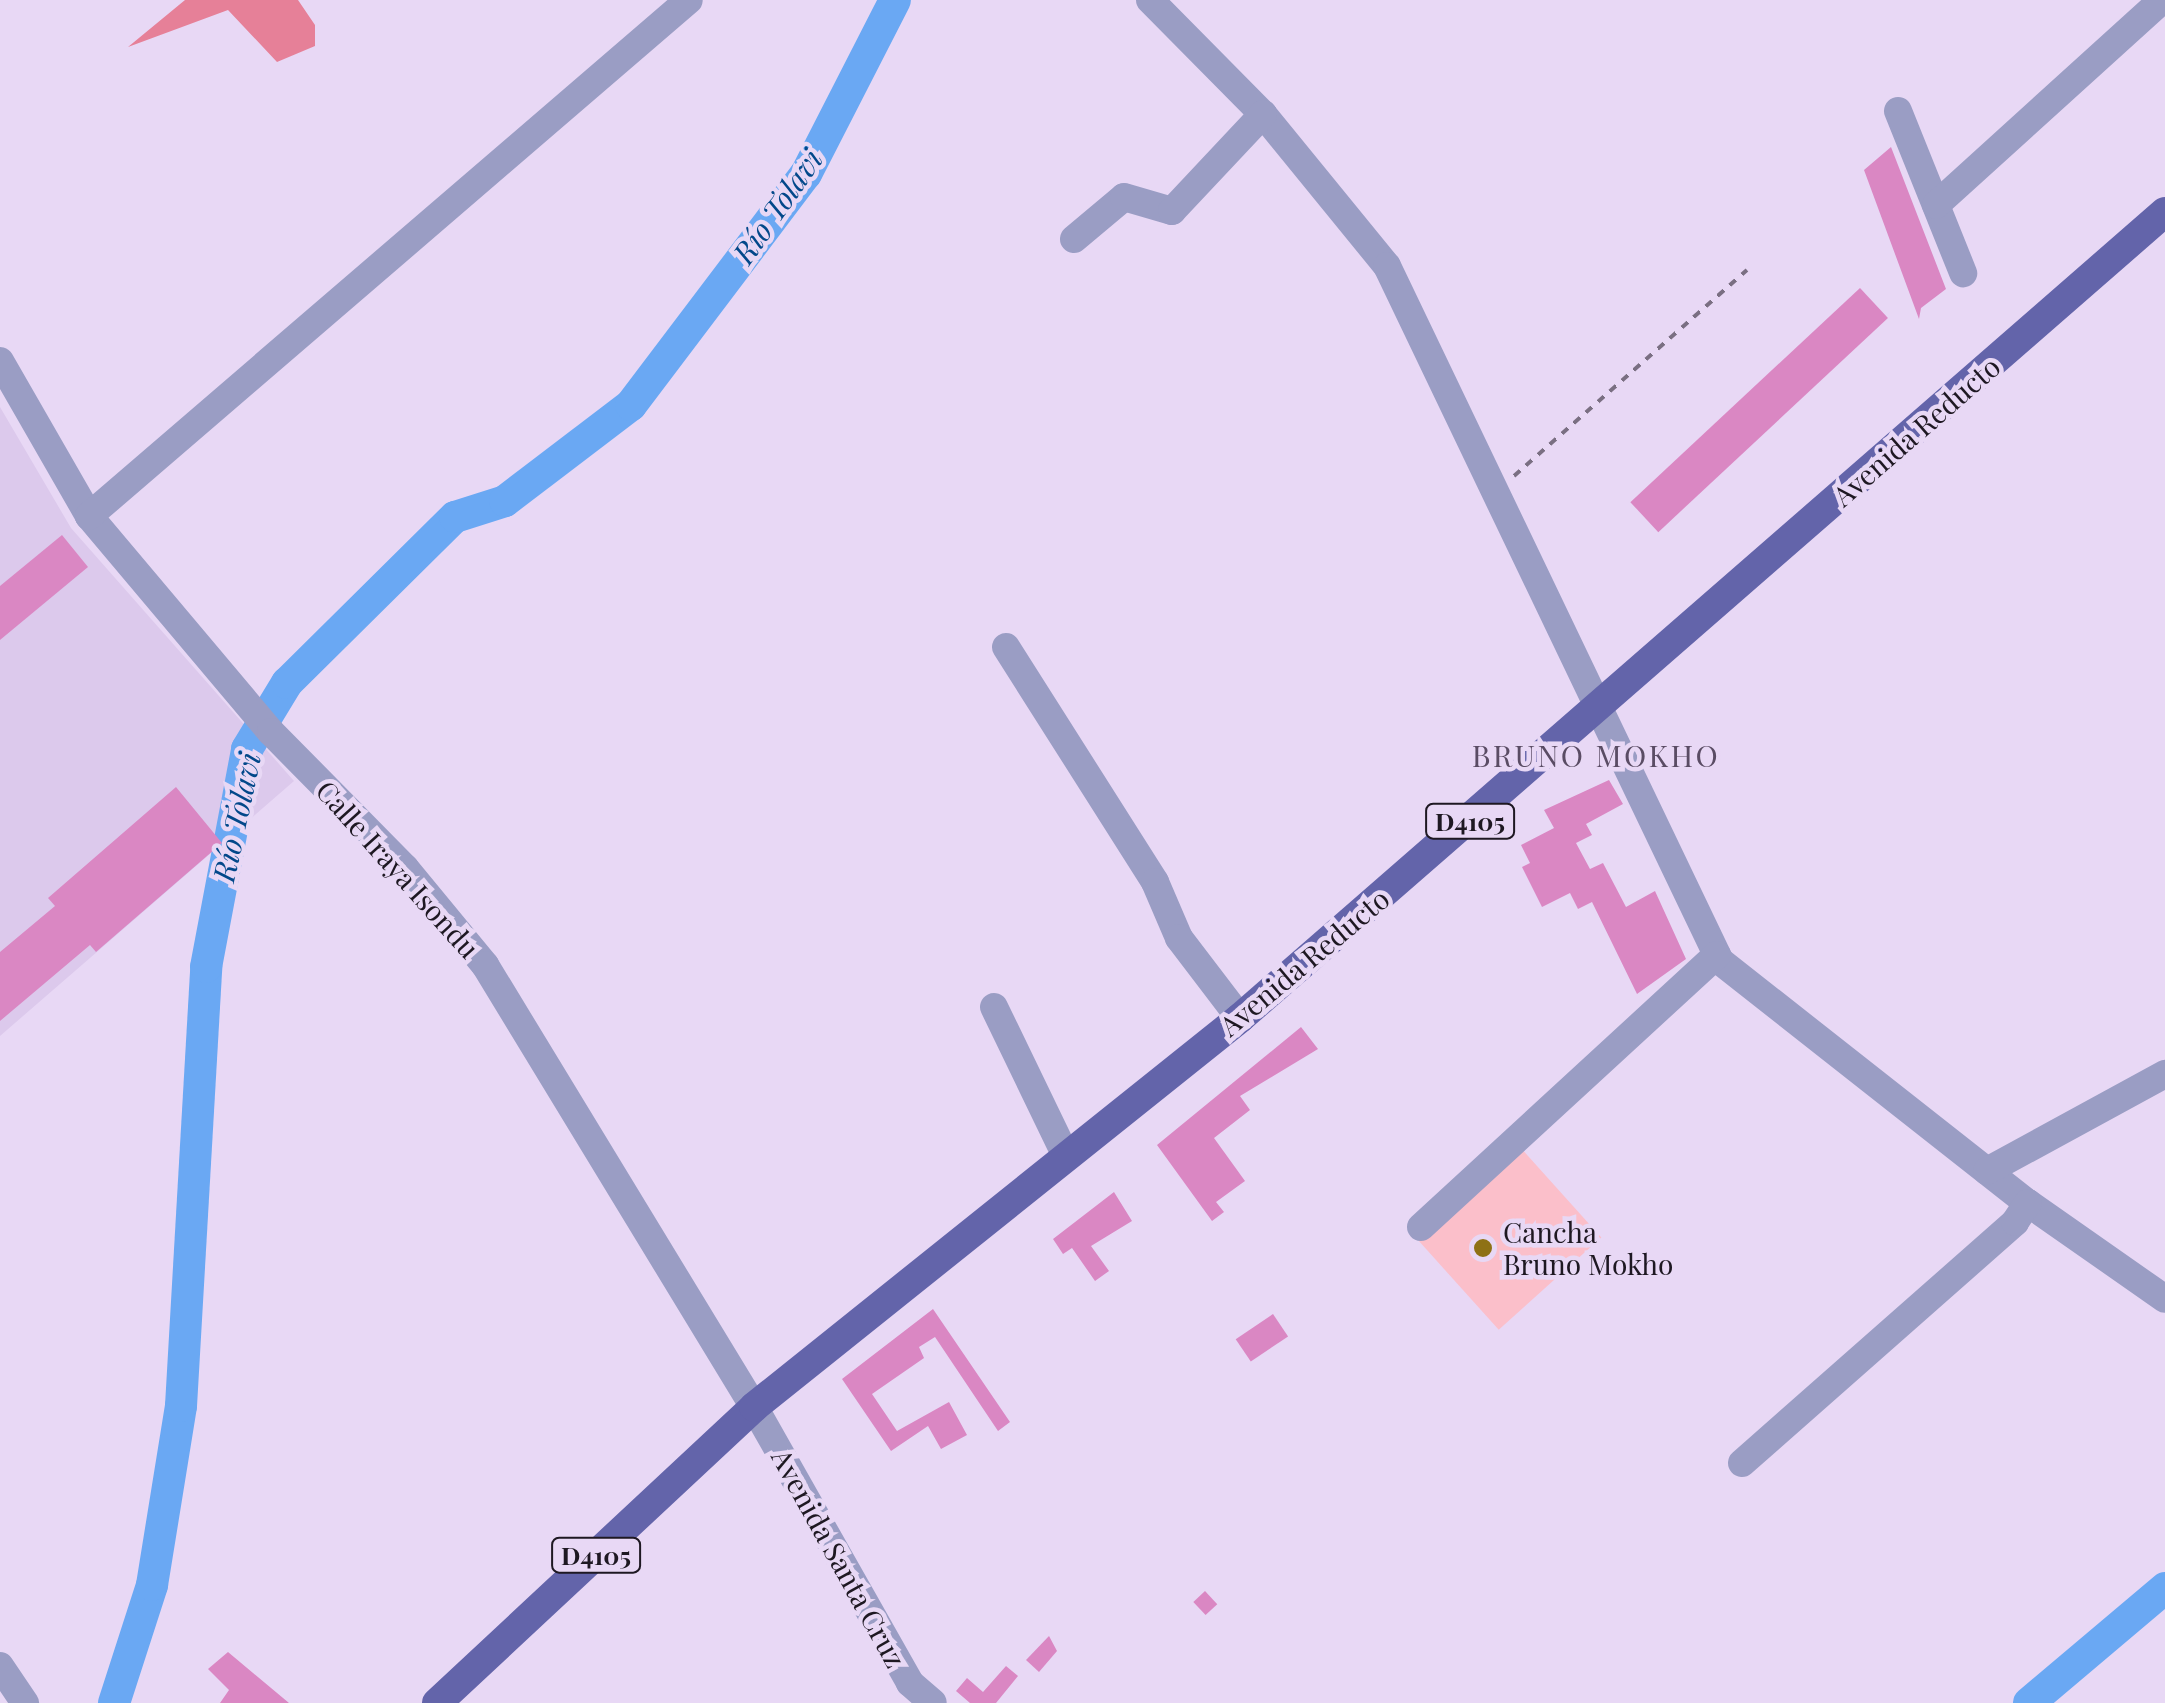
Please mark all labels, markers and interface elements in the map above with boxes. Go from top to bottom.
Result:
water label: Río Tolavi [725,142,829,270]
street label: Avenida Reducto [1825,349,2007,513]
district label: BRUNO MOKHO [1472,737,1720,773]
water label: Río Tolavi [205,749,267,885]
street label: Calle Iraya Isondu [310,773,486,965]
road number: D4105 [1425,801,1515,841]
street label: Avenida Reducto [1212,881,1396,1043]
place label: Cancha Bruno Mokho [1503,1215,1673,1281]
marker: Cancha Bruno Mokho [1472,1237,1494,1259]
street label: Avenida Santa Cruz [765,1443,913,1673]
road number: D4105 [551,1535,641,1575]

